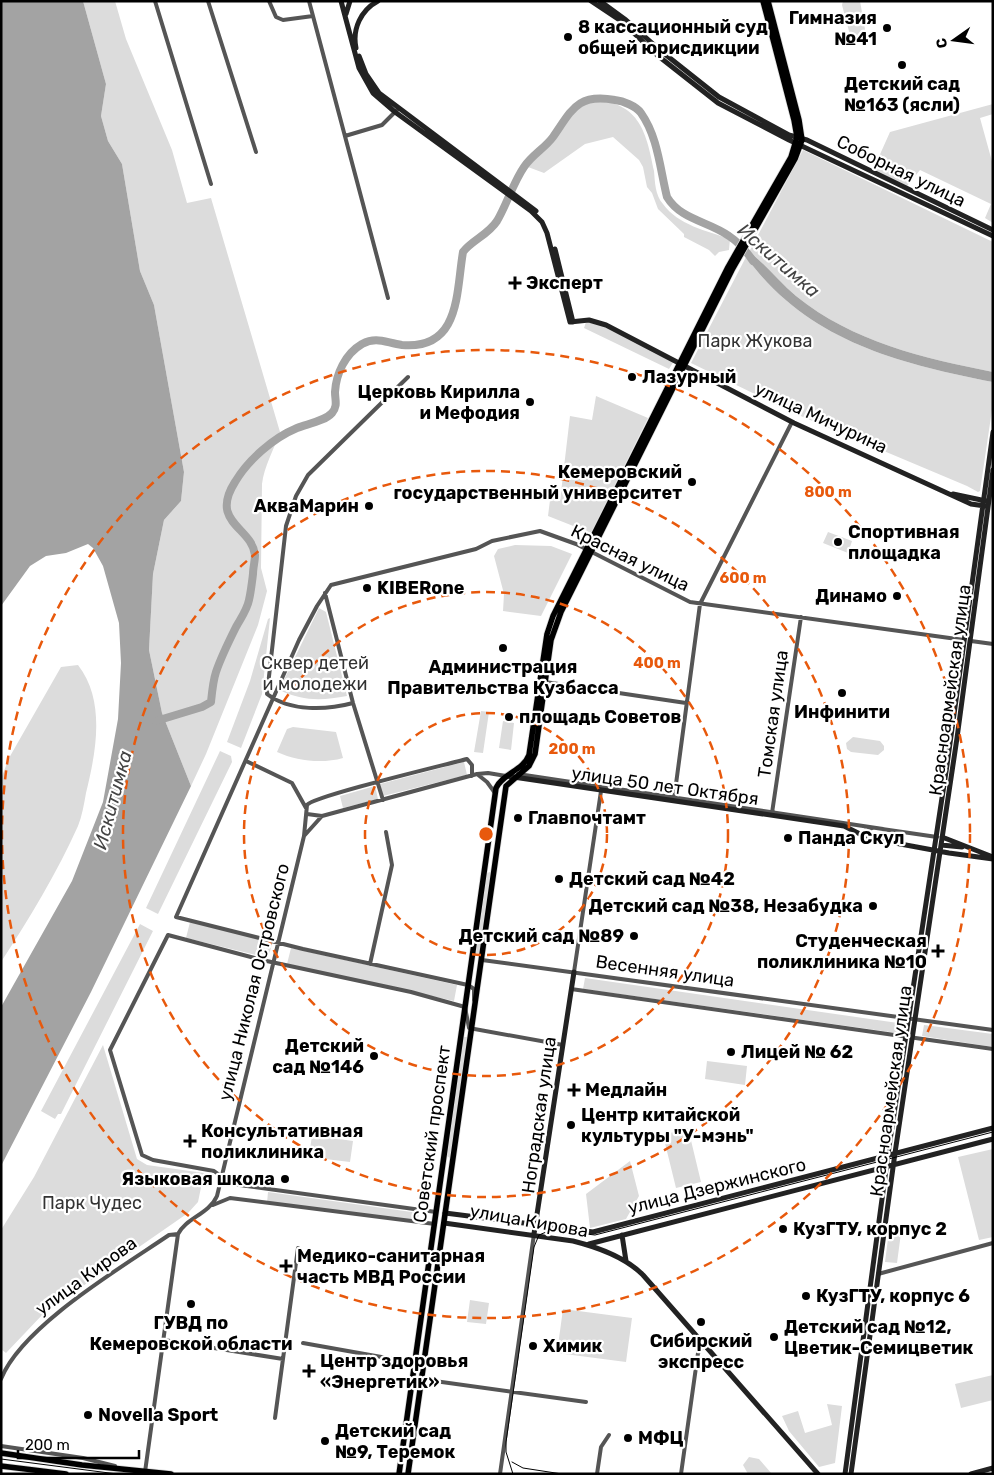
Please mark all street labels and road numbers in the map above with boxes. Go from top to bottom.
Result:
street label: Соборная улица [833,130,969,212]
street label: улица Мичурина [751,378,891,458]
street label: Красная улица [567,520,693,596]
street label: Красноармейская улица [924,583,976,797]
street label: Томская улица [753,649,793,779]
street label: улица 50 лет Октября [570,762,760,810]
street label: улица Николая Островского [214,861,294,1103]
street label: Весенняя улица [594,950,736,992]
street label: Красноармейская улица [865,984,917,1198]
street label: Ноградская улица [517,1035,561,1195]
street label: Советский проспект [409,1044,455,1224]
street label: улица Дзержинского [626,1153,808,1219]
street label: улица Кирова [468,1200,590,1242]
street label: улица Кирова [31,1232,141,1320]

